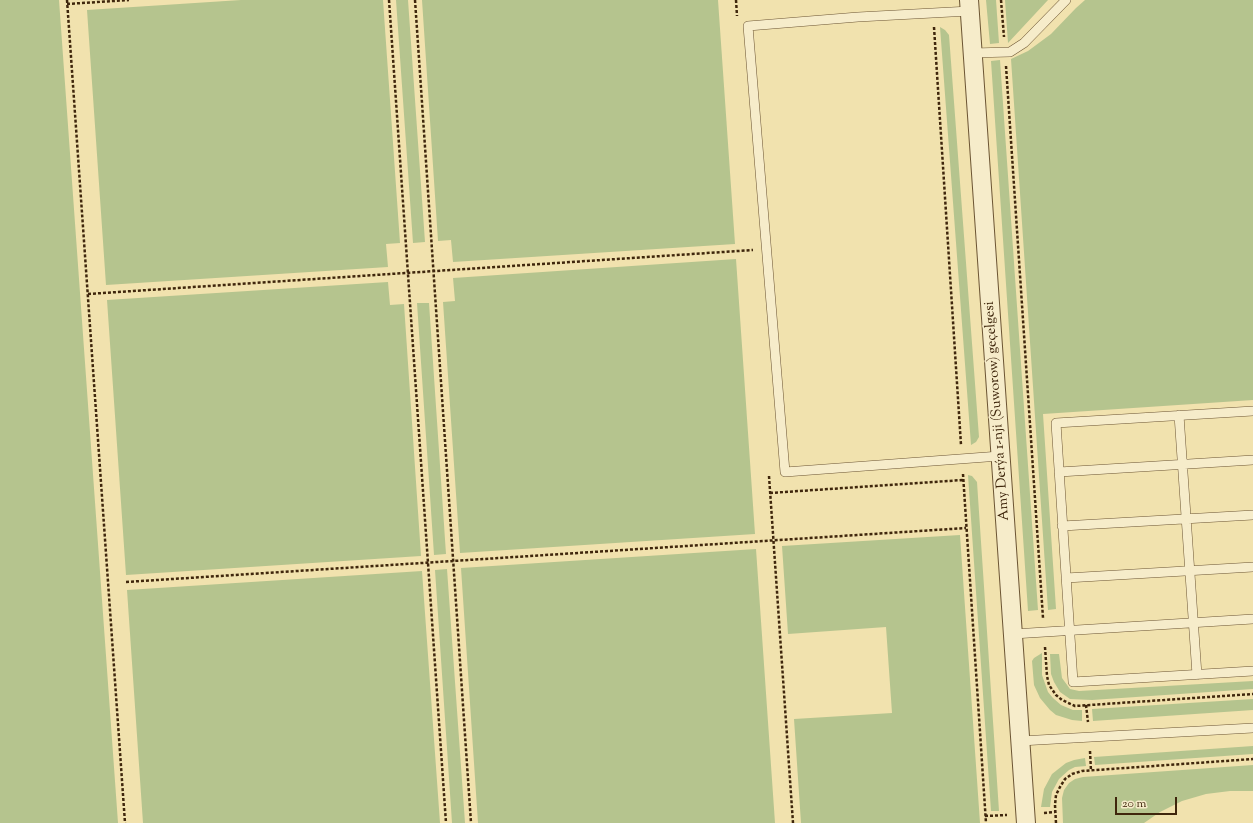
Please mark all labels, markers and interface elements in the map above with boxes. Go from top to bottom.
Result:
street label: Amy Derýa 1-nji (Suworow) geçelgesi [982,301,1014,521]
scale bar [1117,789,1179,815]
text: 20 m [1122,795,1146,813]

